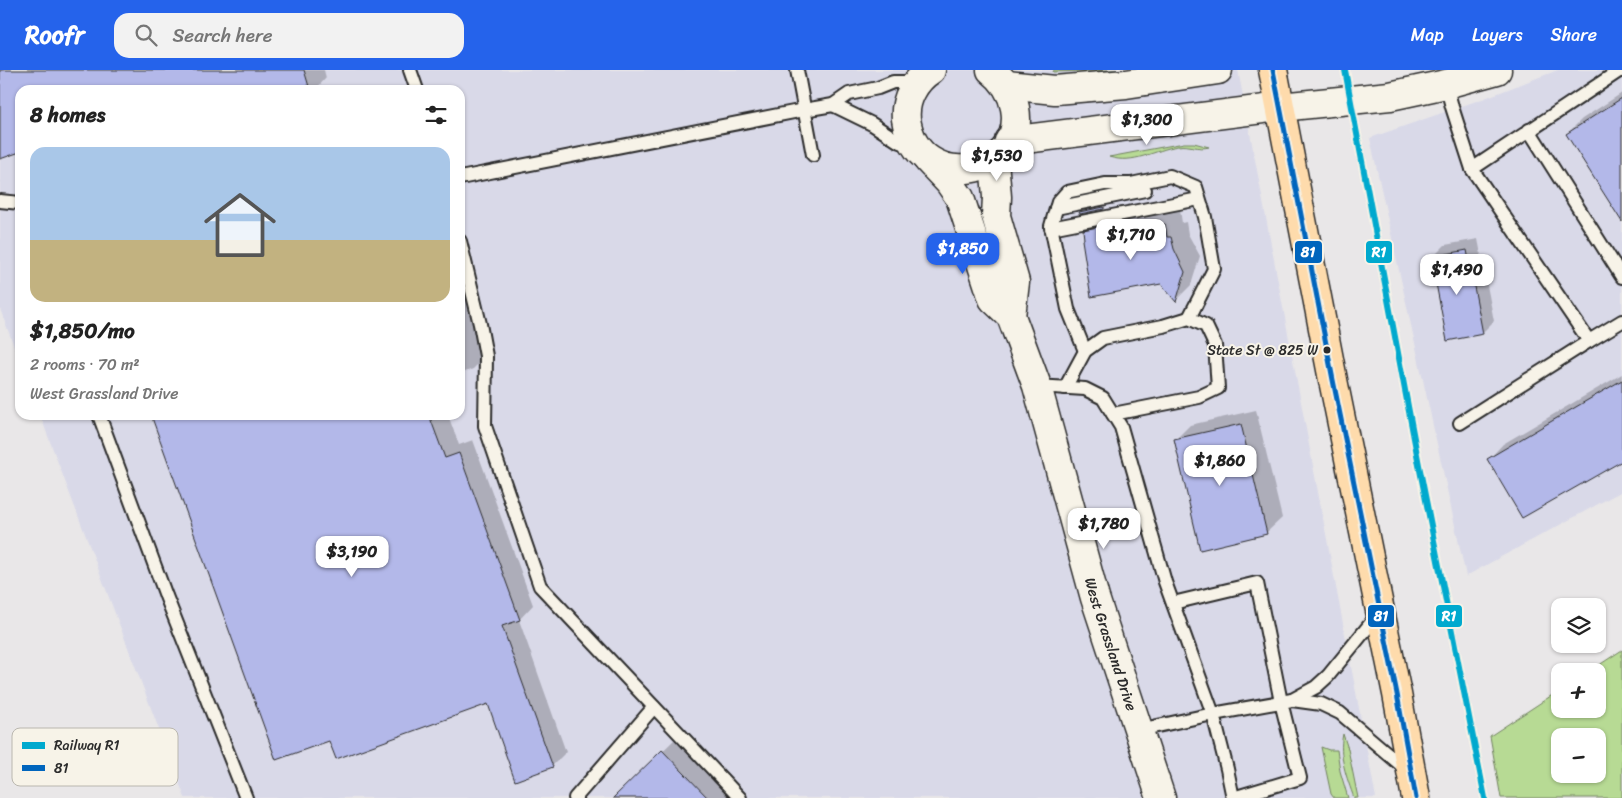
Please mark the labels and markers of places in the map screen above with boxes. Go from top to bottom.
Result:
pin: $1,300 [1106,104,1188,146]
pin: $1,530 [956,140,1038,182]
pin: $1,710 [1090,218,1172,261]
pin: $1,850 [922,232,1004,275]
pin: $1,490 [1416,254,1498,296]
place label: State St @ 825 W [1207,338,1318,363]
marker: State St @ 825 W [1322,345,1332,355]
pin: $1,860 [1179,444,1261,487]
pin: $1,780 [1063,508,1145,550]
pin: $3,190 [311,536,393,578]

